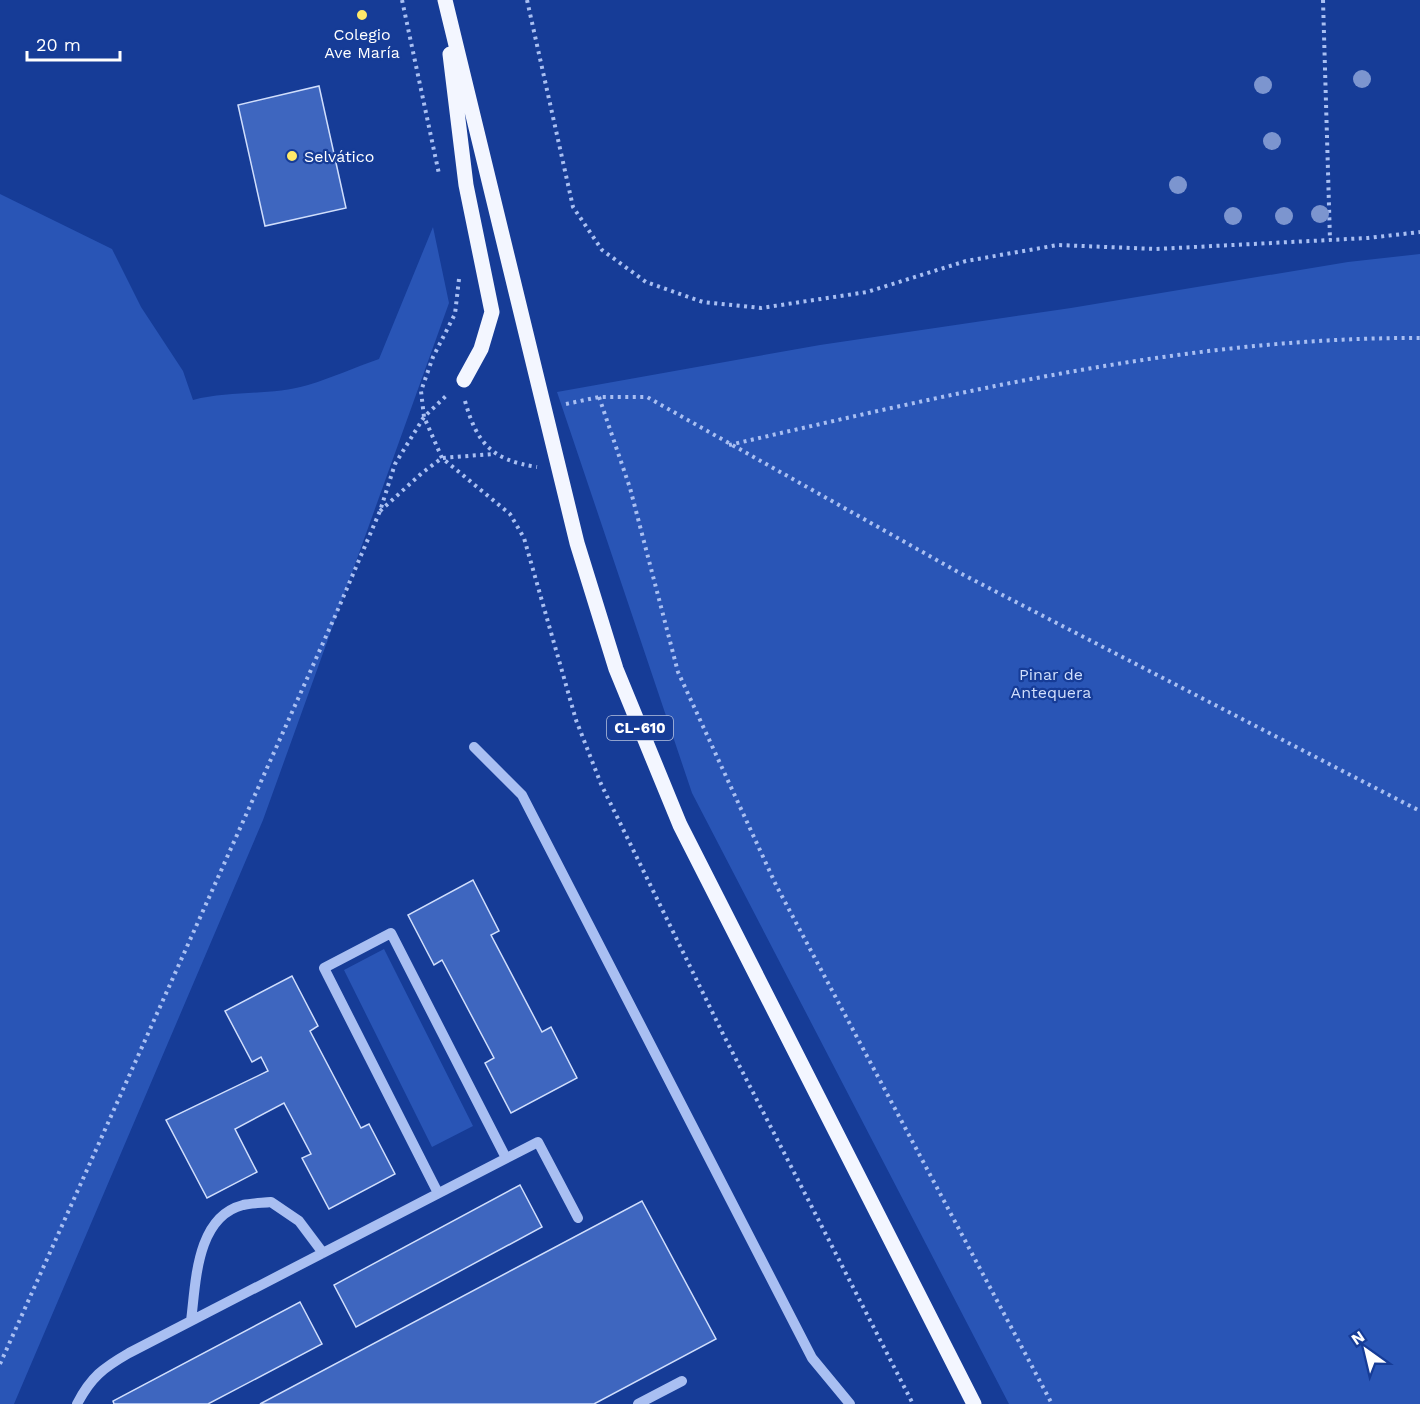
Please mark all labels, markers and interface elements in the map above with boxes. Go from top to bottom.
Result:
marker: Colegio Ave María [355,8,369,22]
scale bar [27,24,120,62]
place label: Colegio Ave María [324,25,400,62]
text: 20 m [36,34,81,55]
place label: Selvático [304,147,374,166]
marker: Selvático [285,149,299,163]
park label: Pinar de Antequera [1011,665,1091,702]
road number: CL-610 [607,716,673,740]
north arrow [1336,1320,1396,1380]
text: N [1348,1327,1368,1349]

